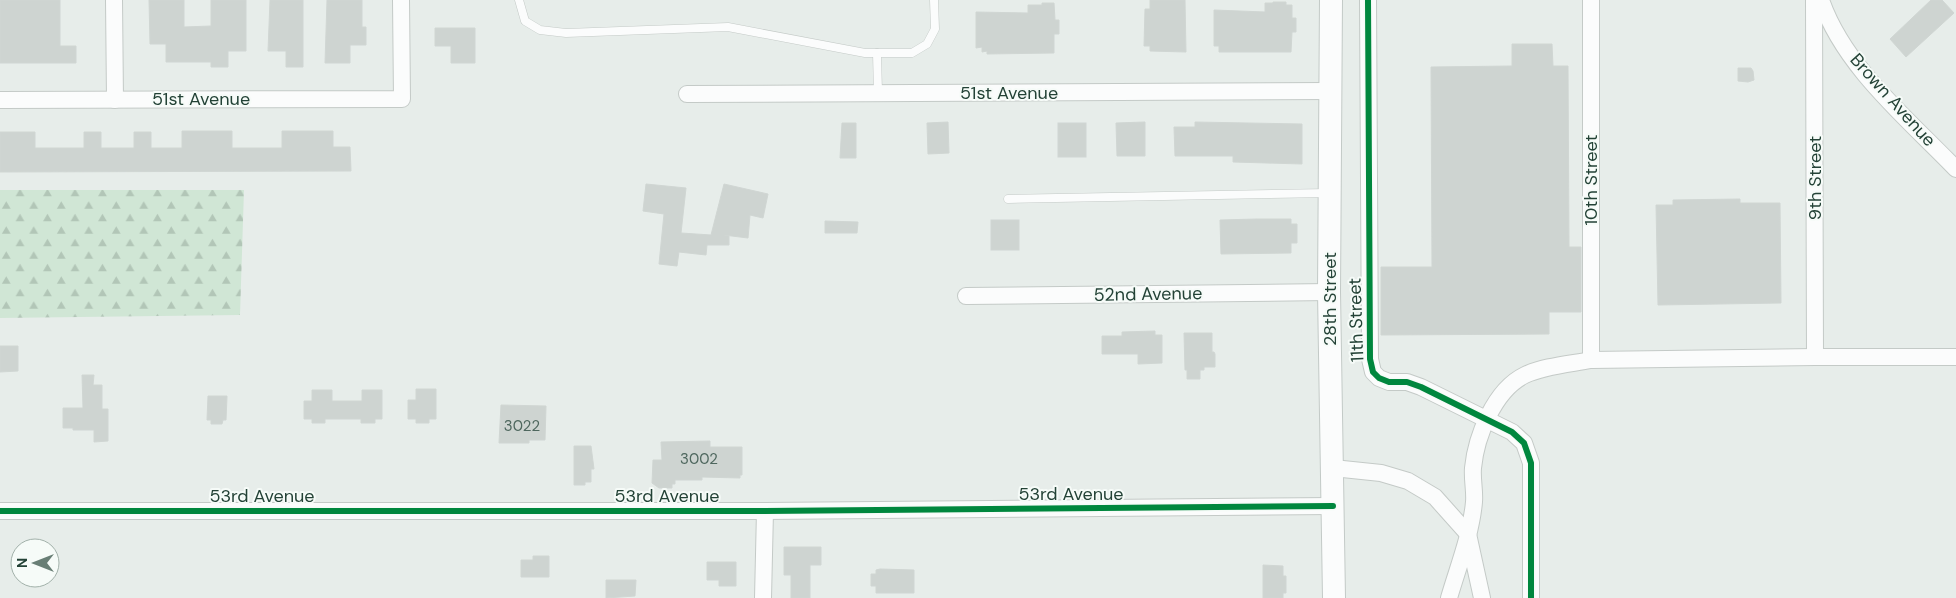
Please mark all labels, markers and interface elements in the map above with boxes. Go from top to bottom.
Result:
street label: Brown Avenue [1845,48,1941,152]
street label: 51st Avenue [960,81,1058,105]
street label: 51st Avenue [152,87,250,111]
street label: 10th Street [1579,134,1603,226]
street label: 9th Street [1803,136,1827,220]
street label: 28th Street [1318,252,1342,346]
street label: 11th Street [1343,277,1369,363]
street label: 52nd Avenue [1093,281,1203,307]
house number: 3022 [504,416,540,436]
house number: 3002 [680,449,718,469]
street label: 53rd Avenue [1018,482,1124,506]
street label: 53rd Avenue [209,484,315,508]
street label: 53rd Avenue [614,484,720,508]
north arrow [10,538,60,588]
text: N [13,558,31,568]

